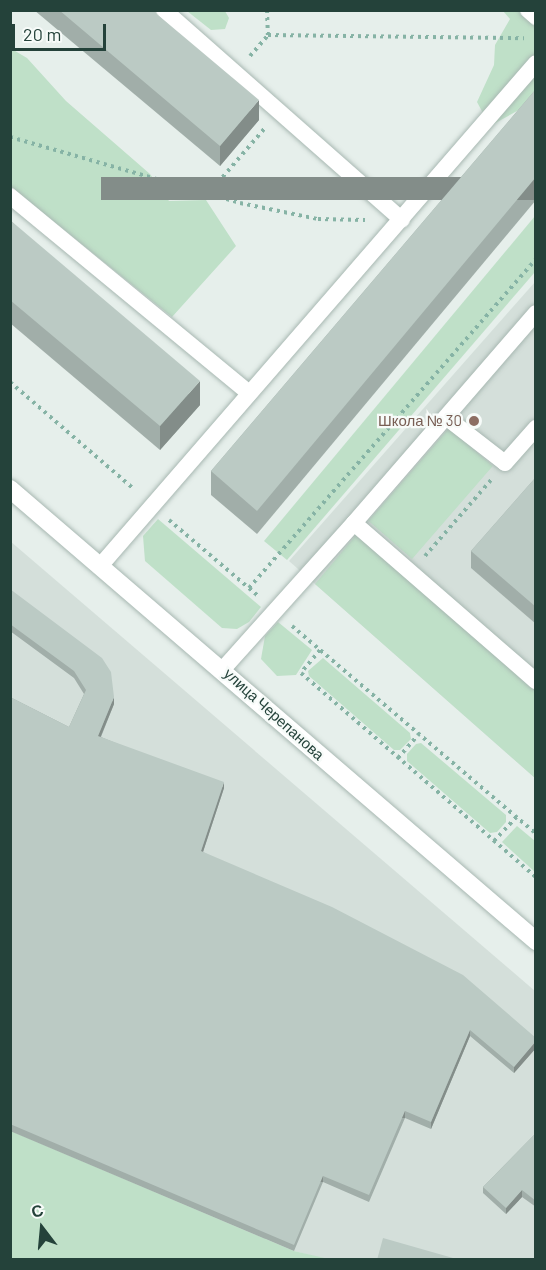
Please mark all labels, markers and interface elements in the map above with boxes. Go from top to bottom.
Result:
scale bar [15,12,110,50]
text: 20 m [23,23,61,45]
place label: Школа № 30 [378,412,462,430]
marker: Школа № 30 [467,414,481,428]
street label: улица Черепанова [220,664,328,764]
north arrow [12,1198,72,1258]
text: С [29,1199,45,1221]

